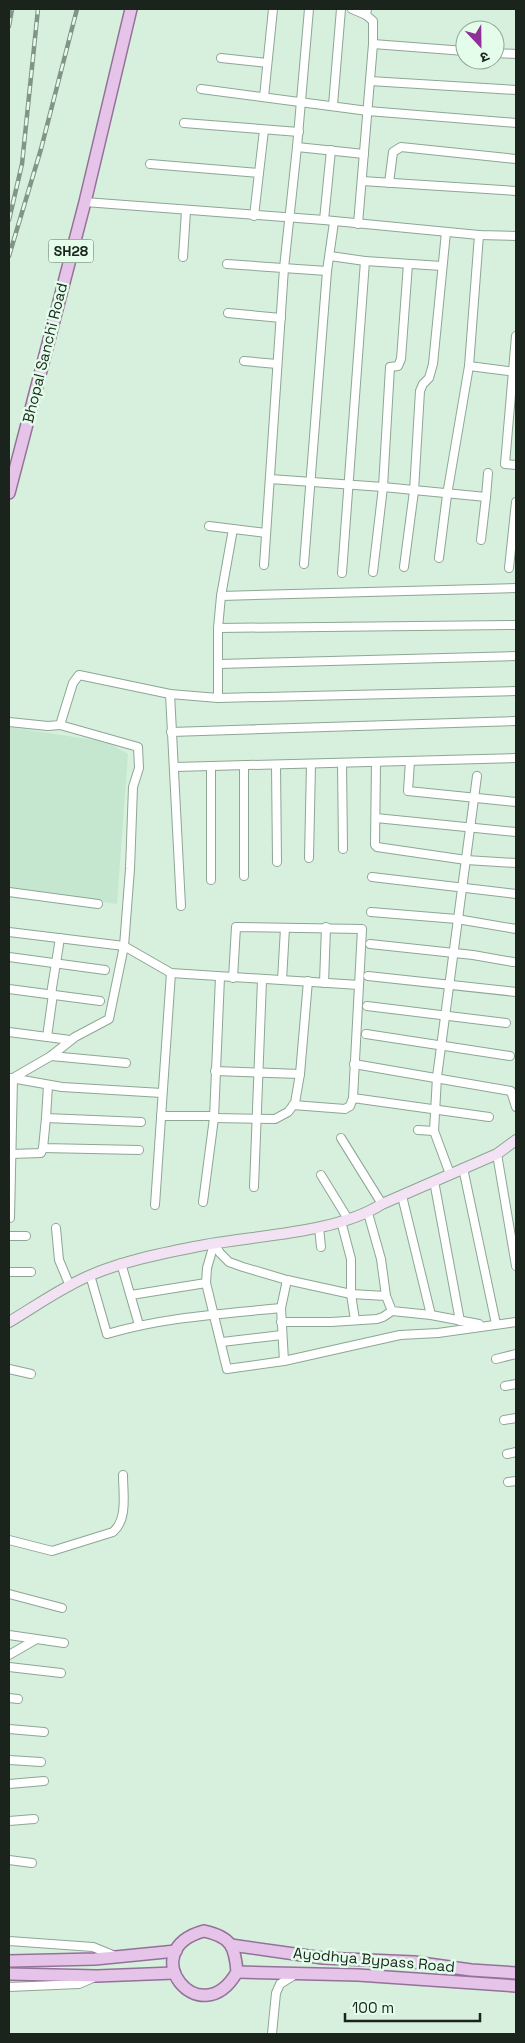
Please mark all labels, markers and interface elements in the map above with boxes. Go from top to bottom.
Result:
north arrow [455,20,505,70]
text: उ [477,47,492,67]
road number: SH28 [48,240,94,262]
street label: Bhopal Sanchi Road [18,281,71,425]
street label: Ayodhya Bypass Road [292,1943,456,1976]
scale bar [345,1990,480,2022]
text: 100 m [352,1998,394,2017]

